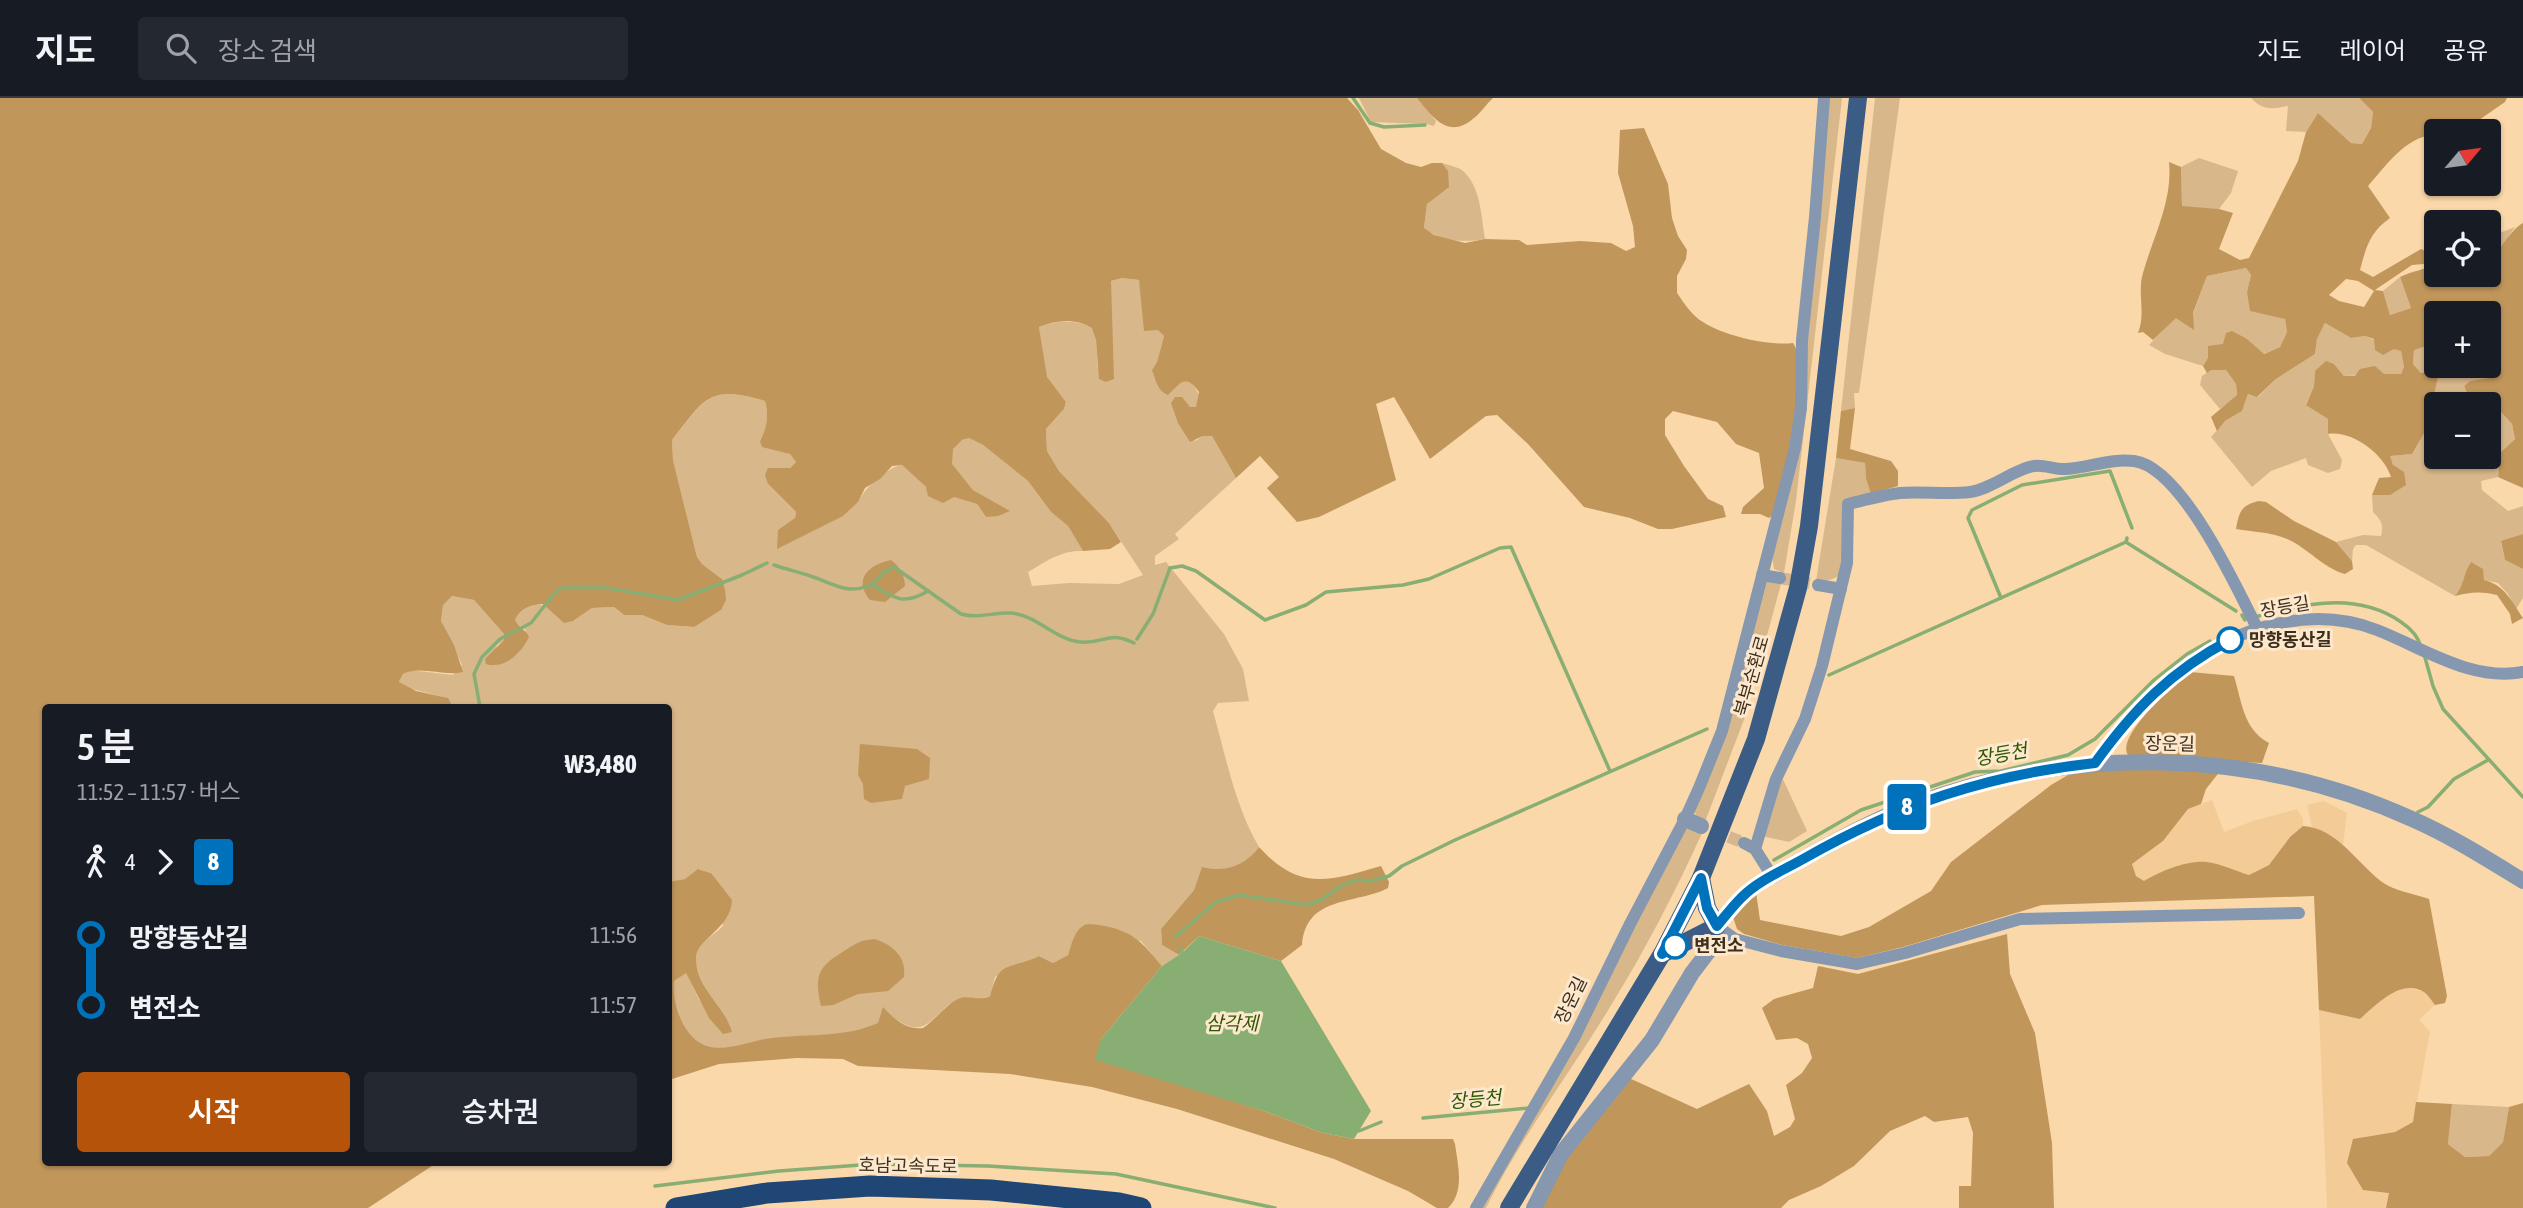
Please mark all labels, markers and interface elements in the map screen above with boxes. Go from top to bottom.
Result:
search box [138,17,628,80]
icon: search [162,29,200,67]
text: 지도 [35,31,96,69]
text: 장소 검색 [218,36,317,66]
text: 지도 [2257,37,2302,64]
text: 레이어 [2340,37,2406,64]
text: 공유 [2444,37,2488,64]
north arrow [2424,119,2501,196]
map controls [2424,119,2501,469]
button: locate [2424,210,2501,287]
button: + [2424,301,2501,378]
button: − [2424,392,2501,469]
street label: 장등길 [2259,592,2311,621]
marker: 망향동산길 [2217,627,2243,653]
place label: 망향동산길 [2249,629,2332,650]
street label: 북부순환로 [1730,633,1773,719]
text: 5 분 [77,725,135,768]
street label: 장운길 [2145,733,2195,754]
water label: 장등천 [1973,738,2030,769]
text: ₩3,480 [565,749,637,779]
text: 11:52 – 11:57 · 버스 [77,779,241,805]
line badge: 8 [1884,784,1930,830]
text: 8 [1901,793,1913,820]
icon: walk [77,843,115,881]
icon: forward [146,843,184,881]
text: 8 [208,848,219,875]
text: 4 [125,849,136,875]
text: 11:56 [590,922,637,948]
text: 망향동산길 [129,923,249,953]
marker: 변전소 [1662,933,1688,959]
place label: 변전소 [1694,935,1744,956]
street label: 장운길 [1550,973,1591,1027]
text: 11:57 [590,992,637,1018]
text: 변전소 [129,993,201,1023]
water label: 삼각제 [1206,1012,1261,1034]
button: 시작 [77,1072,350,1152]
button: 승차권 [364,1072,637,1152]
water label: 장등천 [1448,1086,1504,1112]
street label: 호남고속도로 [858,1154,958,1177]

